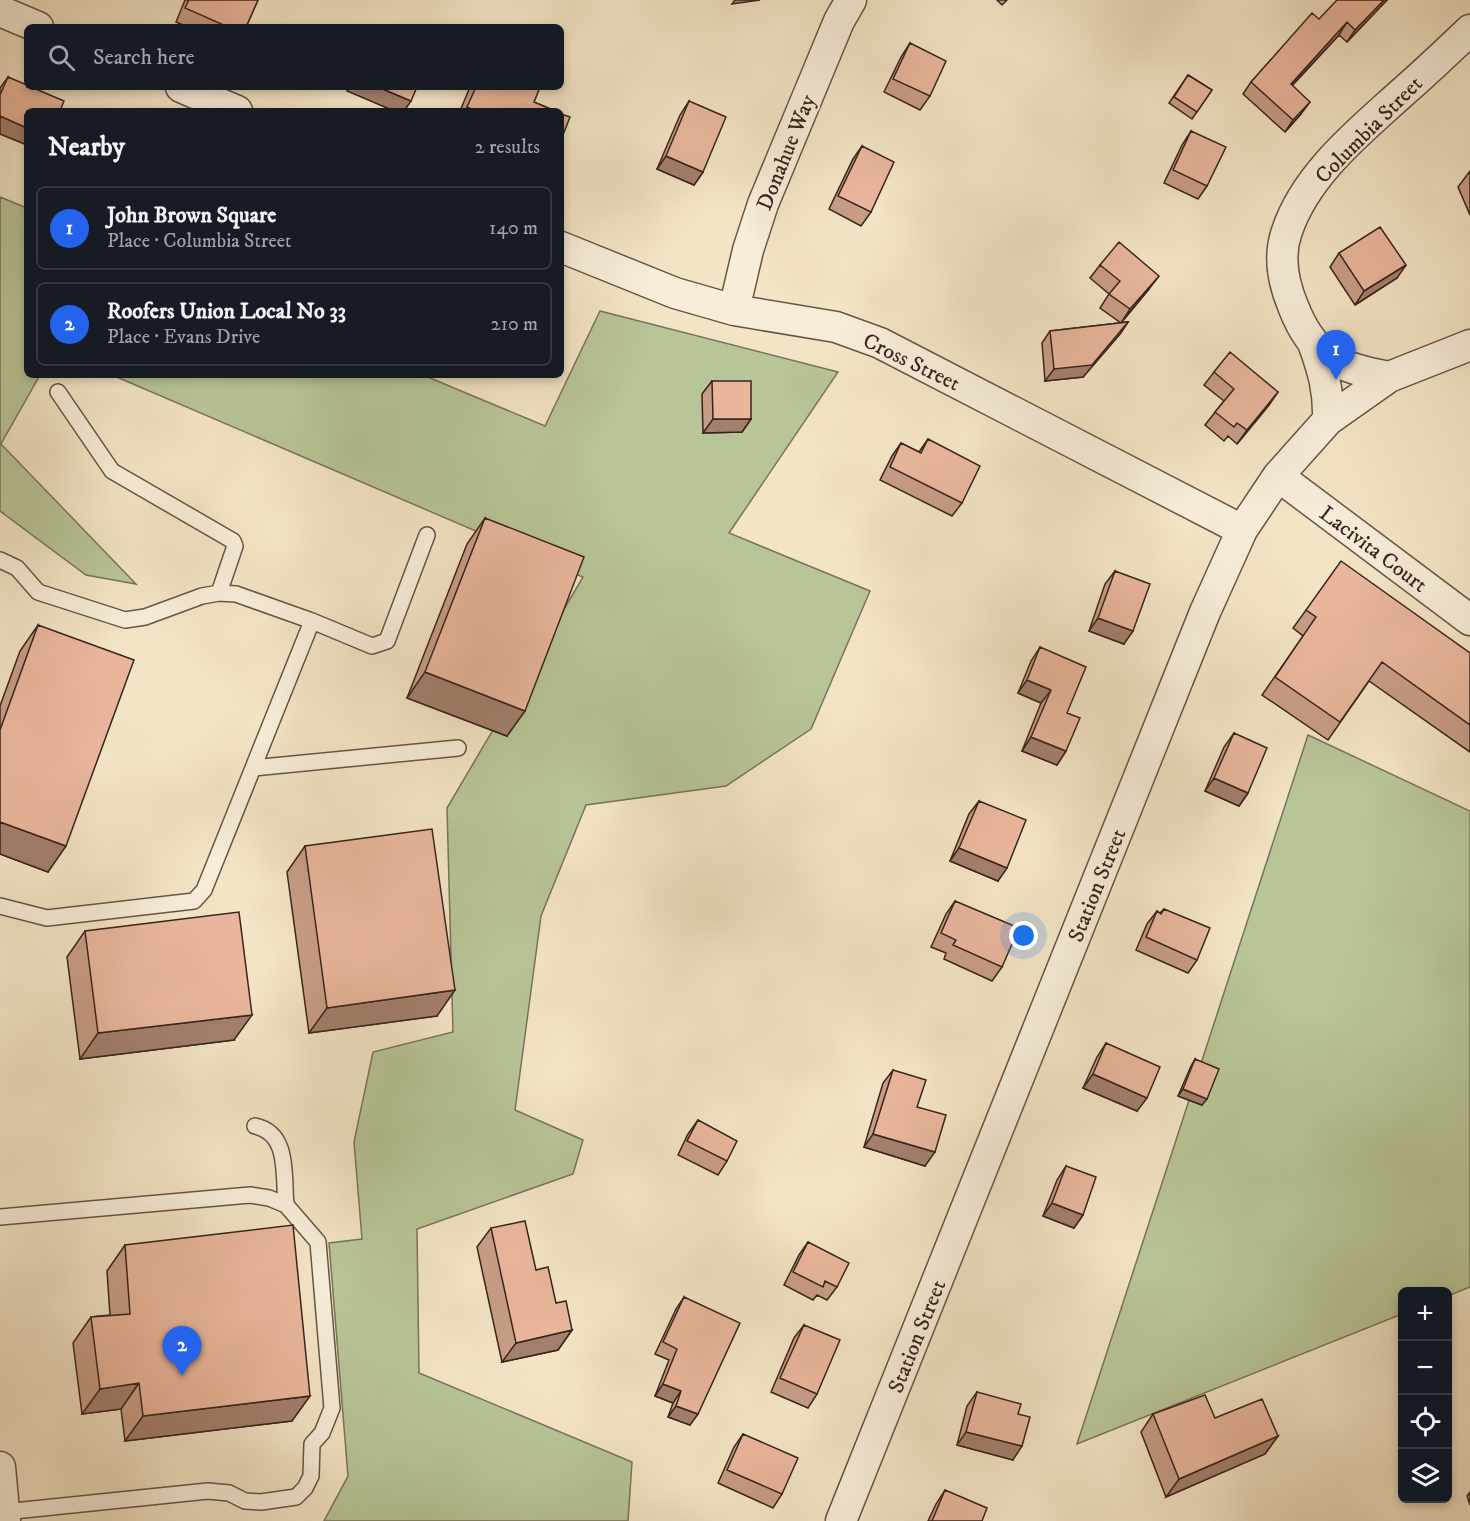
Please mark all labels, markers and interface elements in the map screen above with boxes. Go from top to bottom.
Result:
search box [24,24,564,90]
icon: search [45,41,78,74]
text: Search here [93,44,195,71]
street label: Columbia Street [1310,71,1428,189]
street label: Donahue Way [751,90,822,214]
text: Nearby [48,131,125,164]
text: 2 results [475,135,540,160]
text: John Brown Square [107,202,276,229]
text: 1 [66,216,73,241]
text: 140 m [489,216,538,241]
text: Place · Columbia Street [107,229,291,254]
text: Roofers Union Local No 33 [107,298,346,325]
text: 2 [65,312,74,337]
text: 210 m [491,312,538,337]
text: Place · Evans Drive [107,325,260,350]
street label: Cross Street [858,327,964,397]
pin: 1 [1316,330,1356,380]
street label: Lacivita Court [1314,500,1432,598]
street label: Station Street [1062,825,1132,946]
your location [1009,921,1038,950]
street label: Station Street [882,1276,952,1397]
map controls [1398,1287,1452,1503]
button: + [1398,1287,1452,1341]
pin: 2 [162,1326,201,1376]
button: − [1398,1341,1452,1395]
button: locate [1398,1395,1452,1449]
button: layers [1398,1449,1452,1503]

